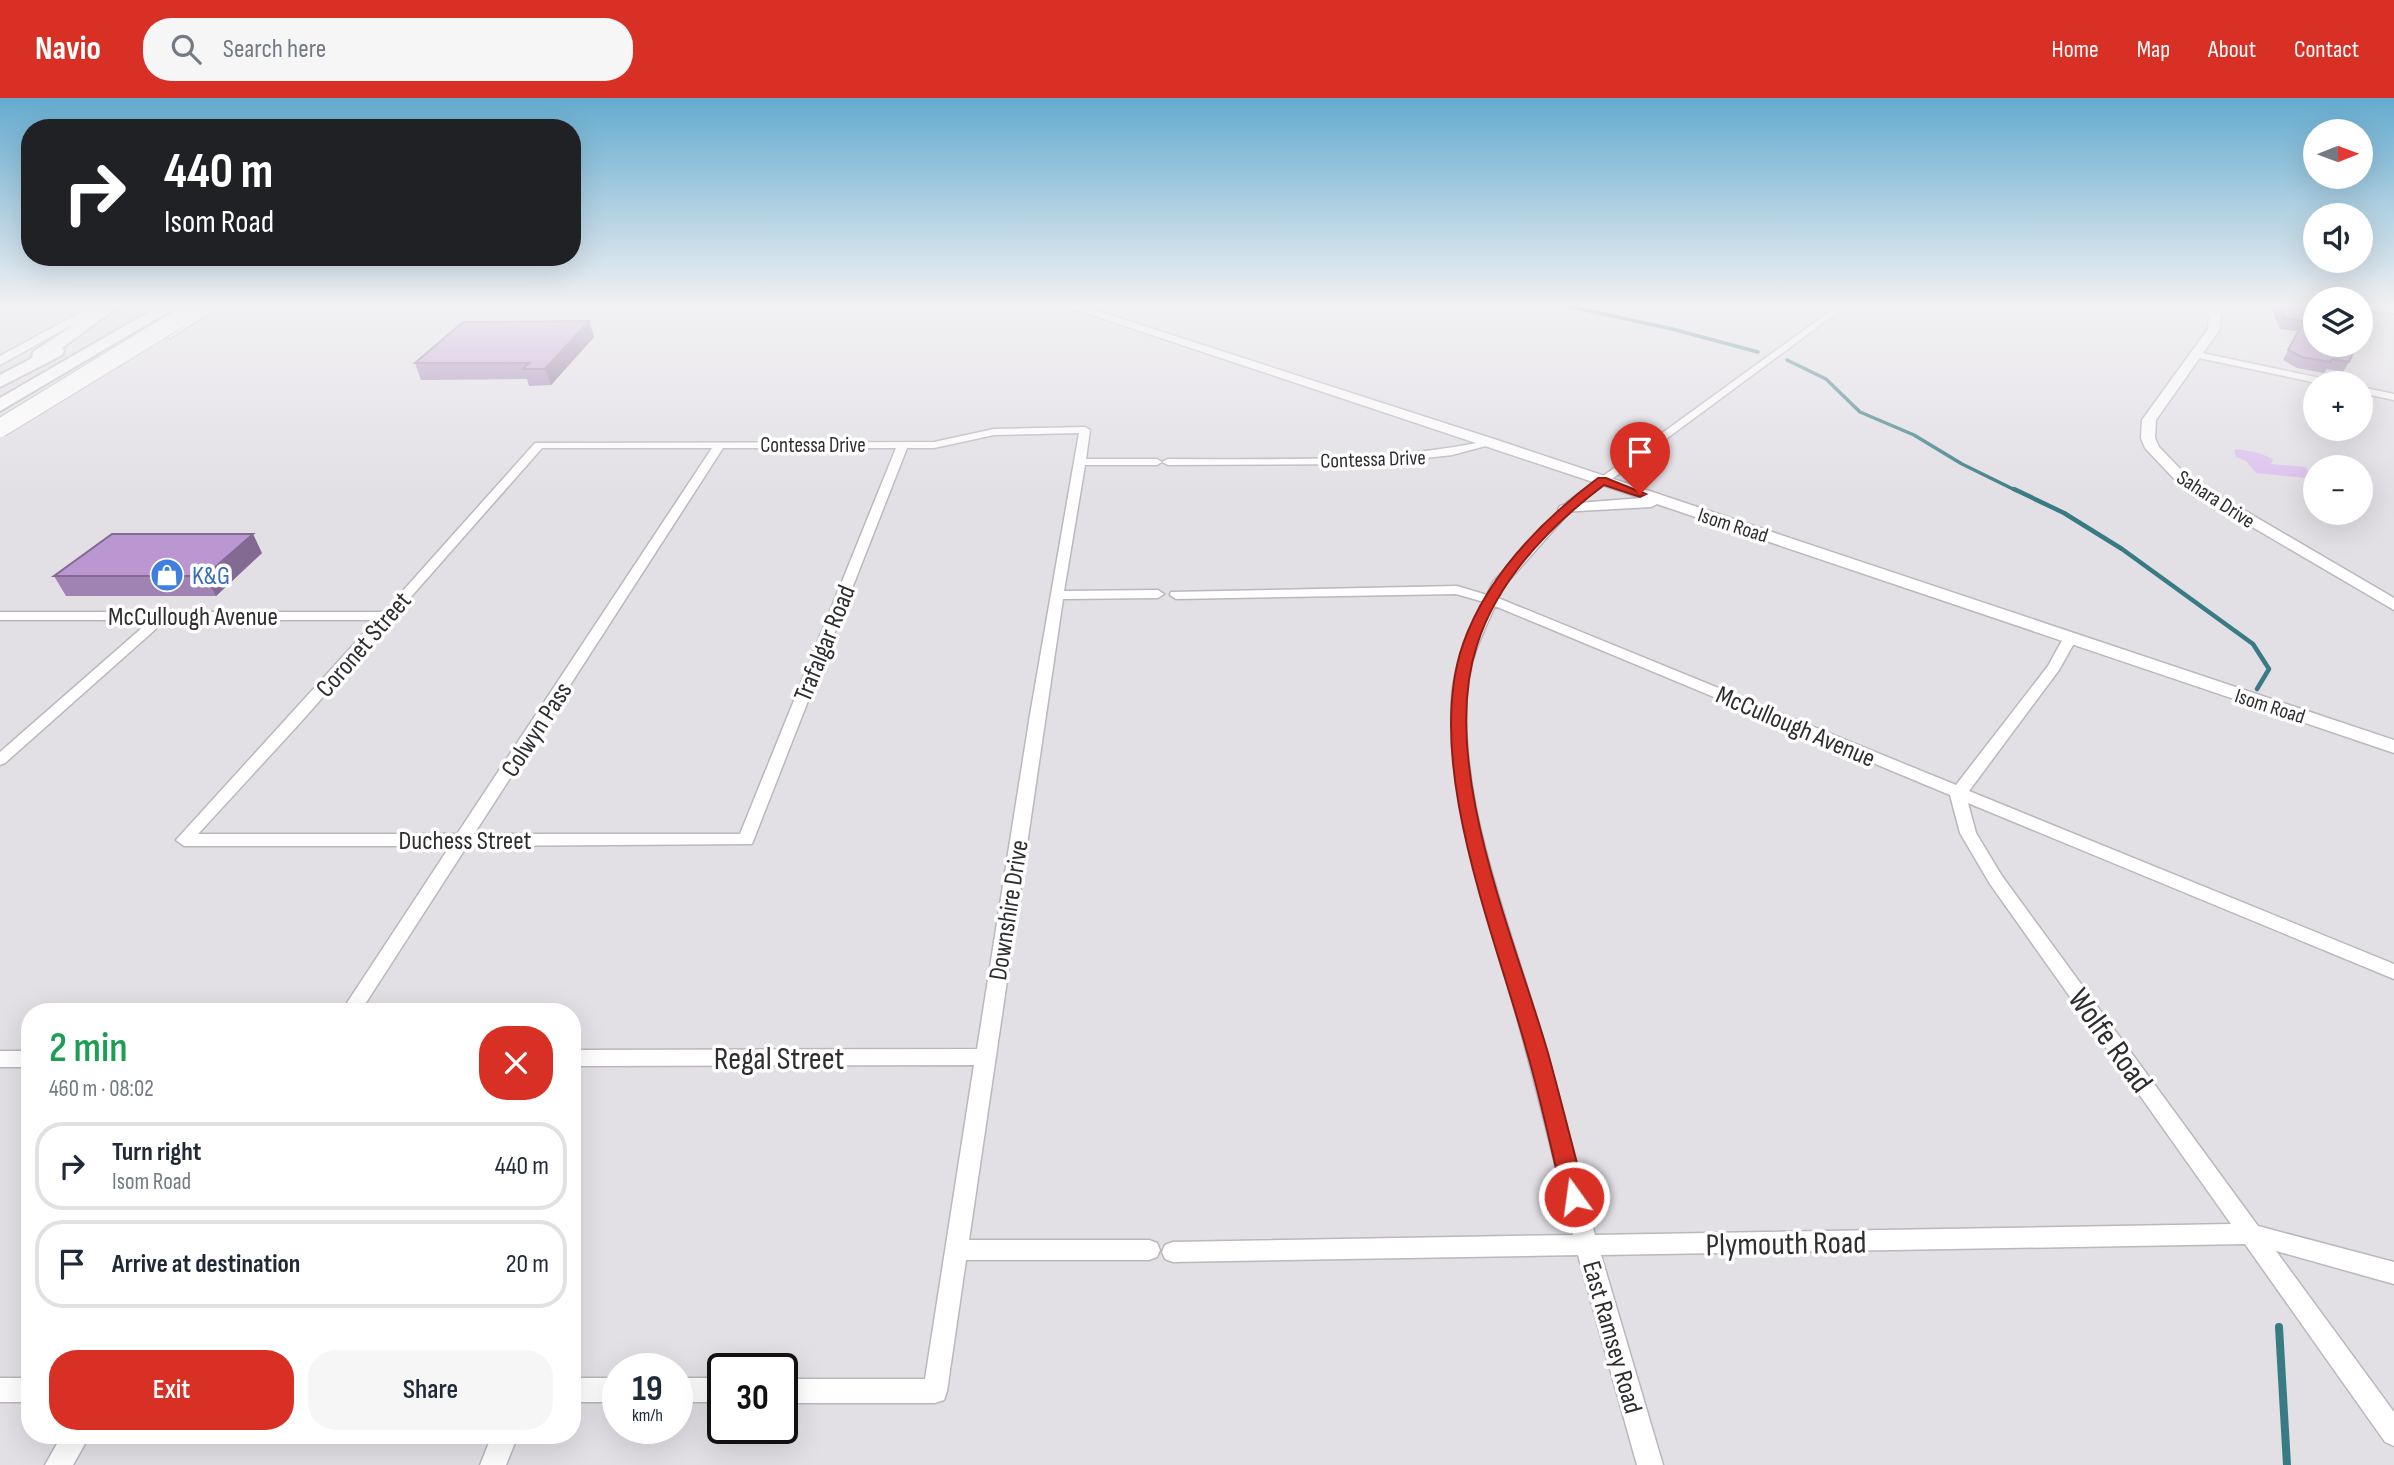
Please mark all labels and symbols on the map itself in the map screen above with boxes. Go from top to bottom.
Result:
north arrow [2303,119,2373,189]
pin [1610,422,1670,494]
street label: Contessa Drive [760,433,866,458]
street label: Contessa Drive [1320,445,1426,474]
street label: Sahara Drive [2172,465,2259,534]
street label: Isom Road [1695,502,1771,549]
shop icon: K&G [148,556,186,594]
place label: K&G [192,561,230,592]
street label: Trafalgar Road [788,581,863,706]
street label: Coronet Street [310,586,418,704]
street label: McCullough Avenue [108,602,278,633]
street label: Colwyn Pass [495,677,579,783]
street label: McCullough Avenue [1711,680,1880,775]
street label: Isom Road [2232,683,2308,730]
street label: Duchess Street [398,826,532,857]
street label: Downshire Drive [983,838,1036,983]
street label: Wolfe Road [2059,981,2161,1101]
street label: Regal Street [714,1040,844,1079]
position arrow [1537,1160,1611,1234]
street label: Plymouth Road [1705,1224,1867,1265]
street label: East Ramsey Road [1575,1258,1648,1417]
speed limit sign: 30 [707,1353,798,1444]

